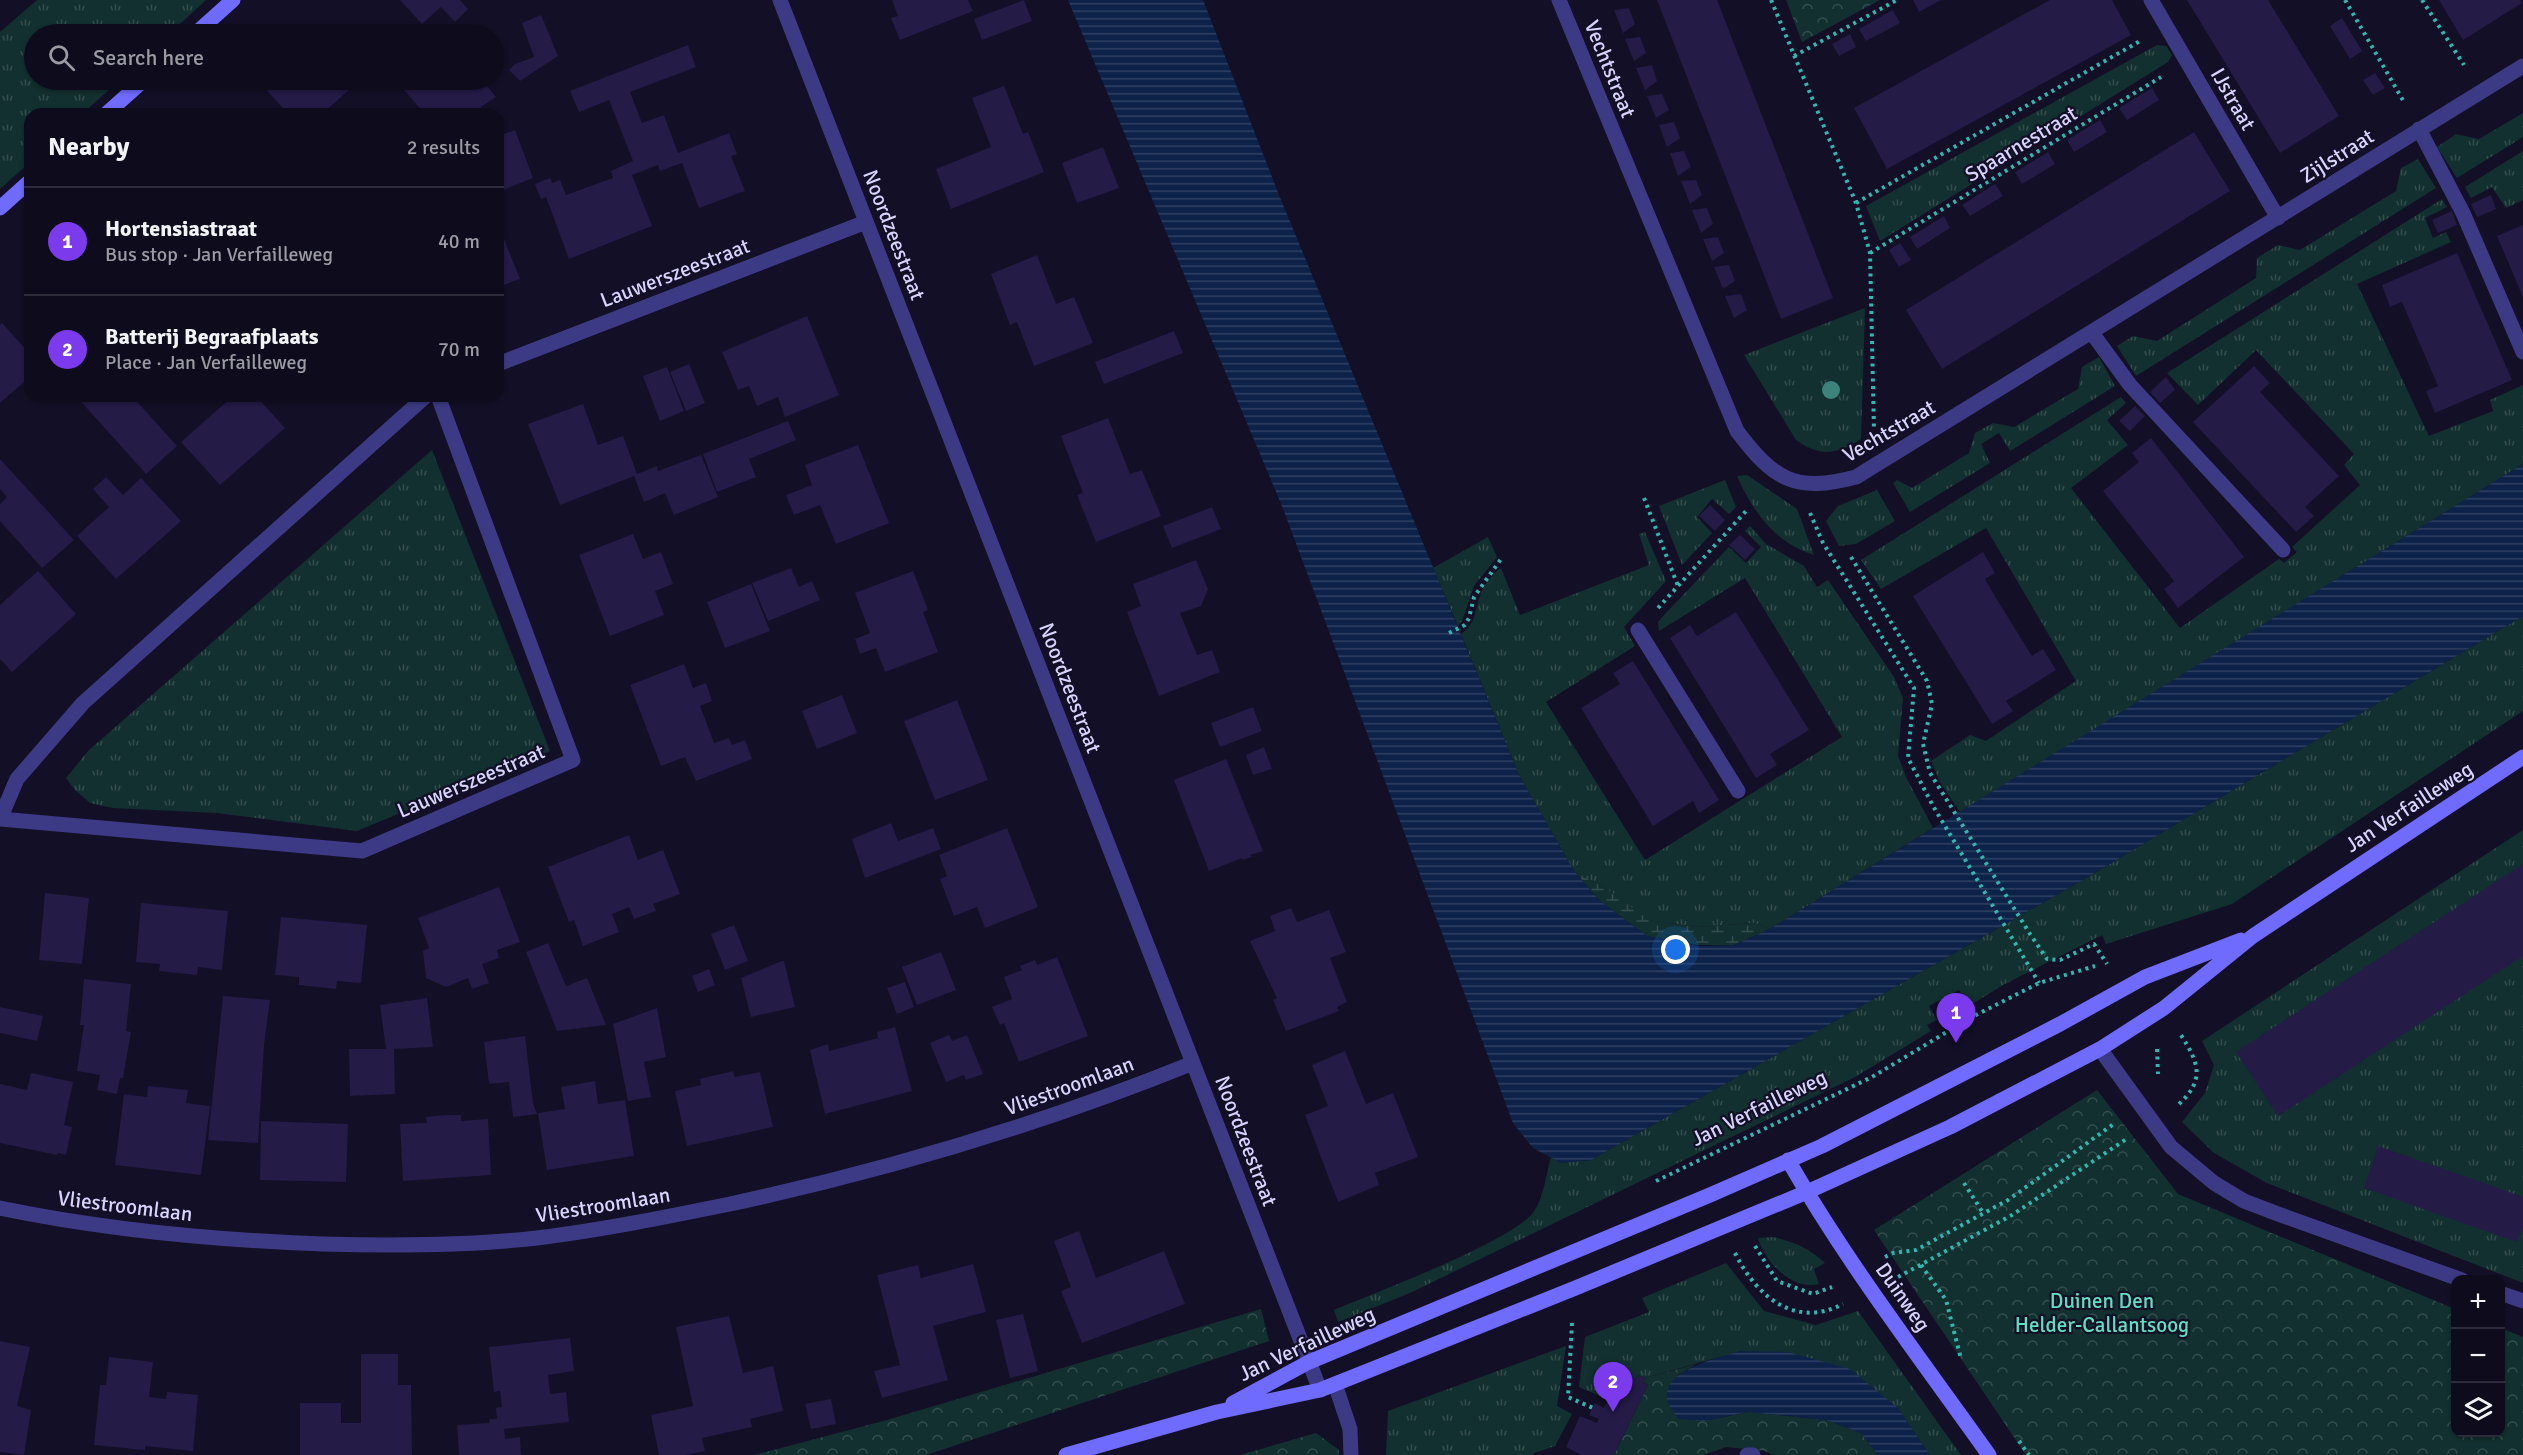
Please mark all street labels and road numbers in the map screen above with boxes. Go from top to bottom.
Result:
street label: Vechtstraat [1579,17,1641,121]
street label: IJstraat [2205,63,2261,135]
street label: Spaarnestraat [1960,100,2082,188]
street label: Zijlstraat [2295,123,2379,189]
street label: Noordzeestraat [857,166,931,304]
street label: Lauwerszeestraat [597,233,753,313]
street label: Vechtstraat [1838,394,1940,468]
street label: Noordzeestraat [1033,619,1107,757]
street label: Lauwerszeestraat [393,738,549,824]
street label: Jan Verfailleweg [2340,756,2478,858]
street label: Vliestroomlaan [1001,1051,1137,1121]
street label: Jan Verfailleweg [1687,1064,1831,1152]
street label: Noordzeestraat [1209,1072,1283,1210]
street label: Vliestroomlaan [534,1182,672,1228]
street label: Vliestroomlaan [56,1185,194,1227]
street label: Duinweg [1870,1257,1936,1337]
street label: Jan Verfailleweg [1235,1301,1379,1387]

